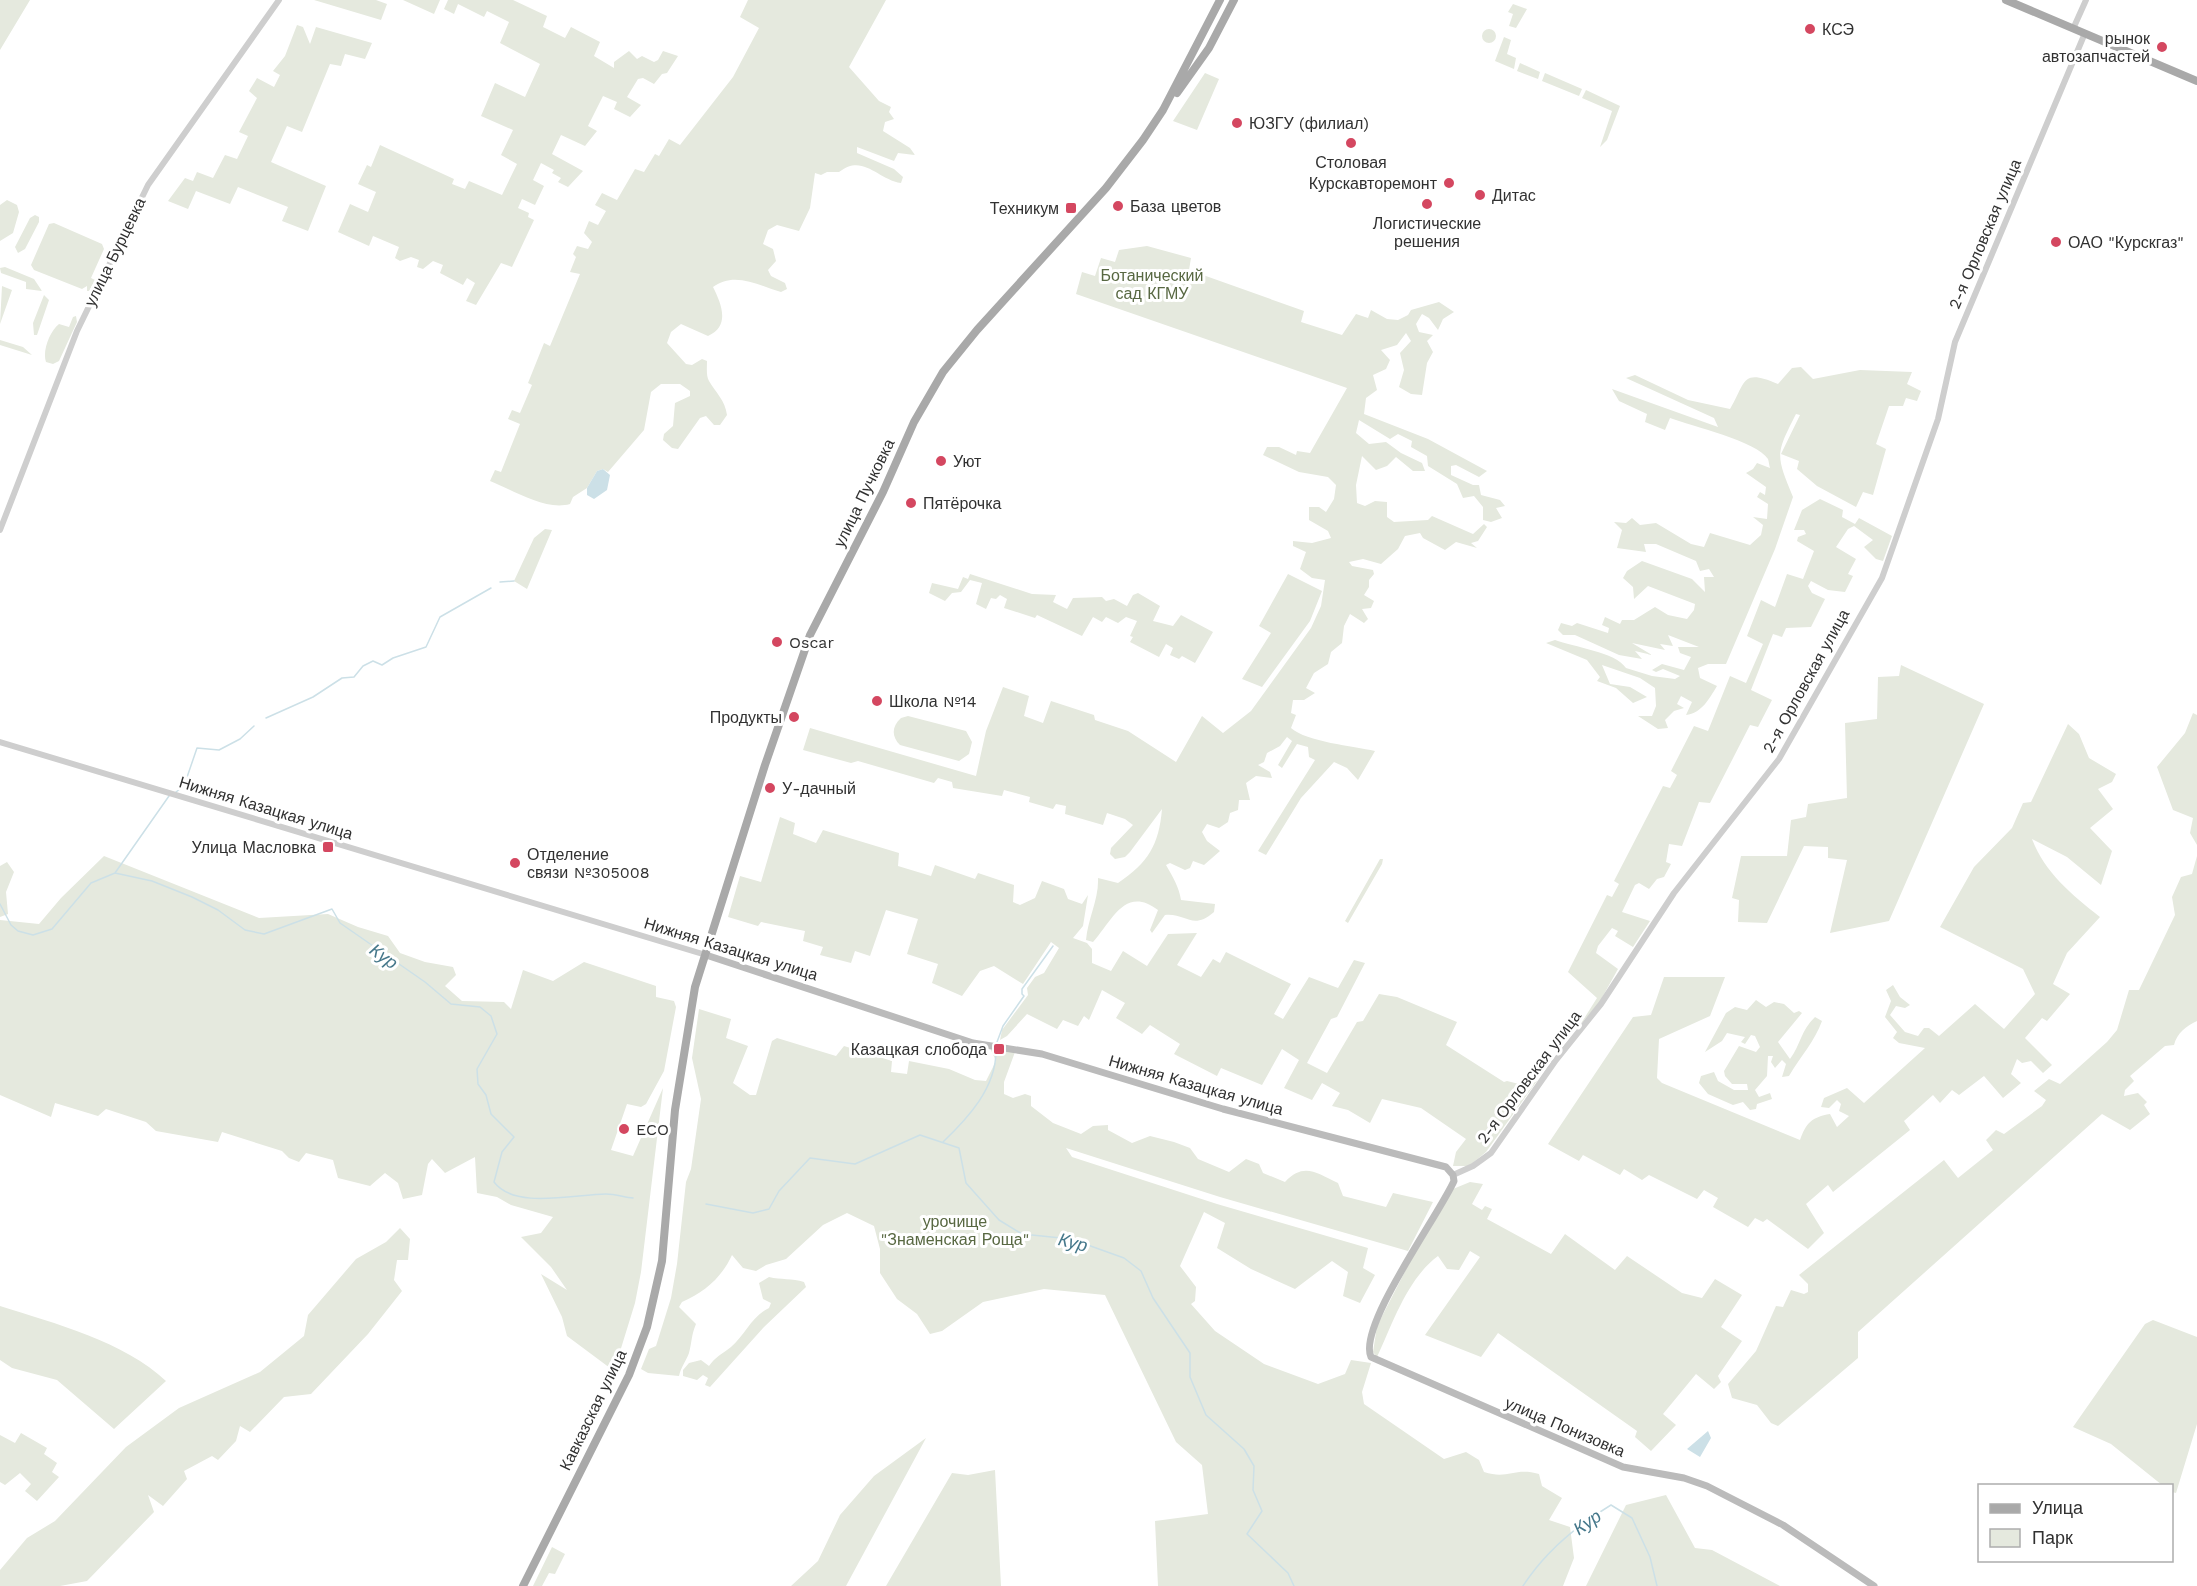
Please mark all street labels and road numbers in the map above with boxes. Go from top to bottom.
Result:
street label: 2-я Орловская улица [1945,156,2025,312]
street label: улица Бурцевка [80,194,150,310]
street label: улица Пучковка [830,436,898,550]
street label: 2-я Орловская улица [1759,606,1853,756]
street label: Нижняя Казацкая улица [177,773,355,844]
street label: Нижняя Казацкая улица [642,914,820,985]
street label: 2-я Орловская улица [1473,1007,1585,1147]
street label: Нижняя Казацкая улица [1107,1051,1286,1119]
street label: Кавказская улица [555,1346,631,1474]
street label: улица Понизовка [1502,1393,1628,1461]

